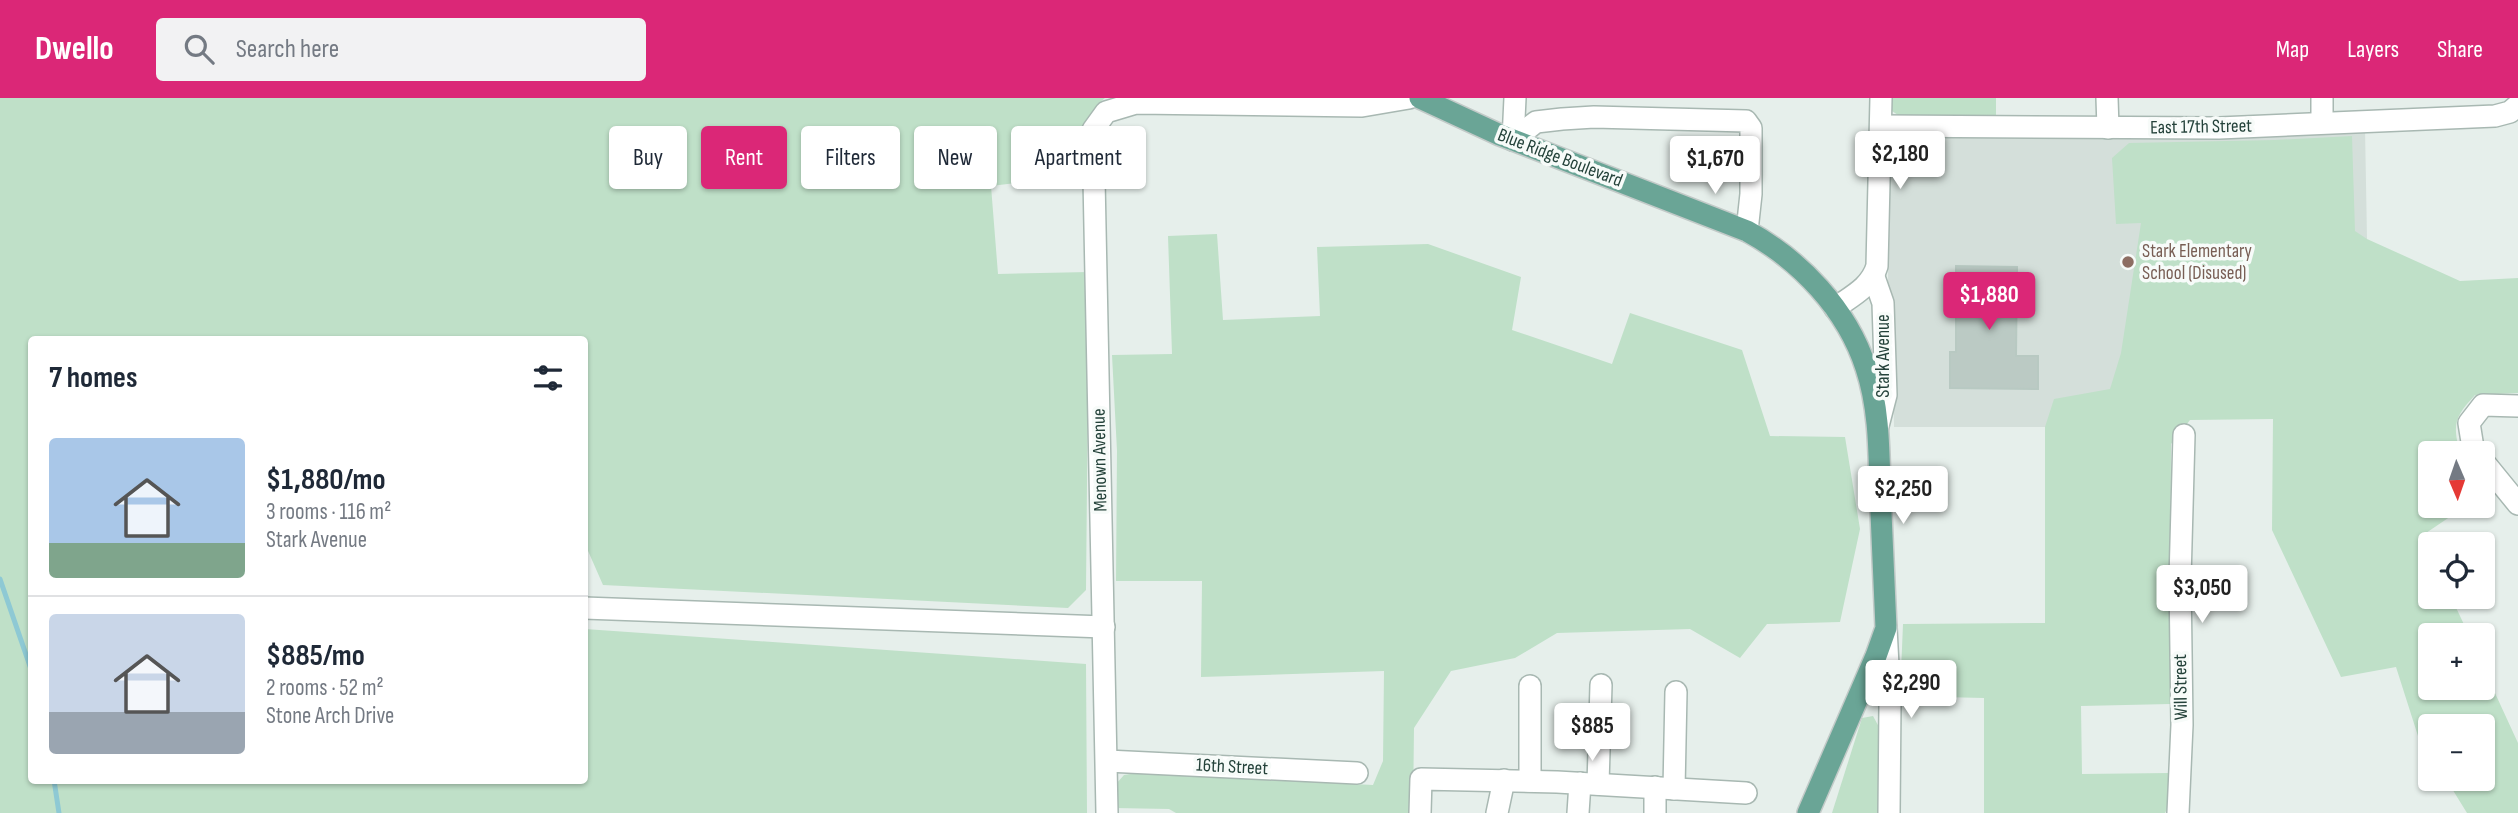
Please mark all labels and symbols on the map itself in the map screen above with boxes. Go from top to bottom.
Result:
street label: East 17th Street [2150,115,2252,139]
street label: Blue Ridge Boulevard [1494,124,1626,192]
pin: $2,180 [1843,132,1957,191]
pin: $1,670 [1658,136,1772,196]
place label: Stark Elementary School (Disused) [2142,240,2253,285]
marker: Stark Elementary School (Disused) [2120,254,2136,270]
pin: $1,880 [1932,272,2046,332]
street label: Stark Avenue [1872,314,1895,398]
street label: Menown Avenue [1088,408,1112,512]
north arrow [2418,441,2496,518]
pin: $2,250 [1846,466,1960,526]
pin: $3,050 [2145,566,2259,625]
street label: Will Street [2169,654,2193,720]
pin: $2,290 [1854,660,1968,720]
pin: $885 [1551,704,1633,763]
street label: 16th Street [1195,754,1269,780]

